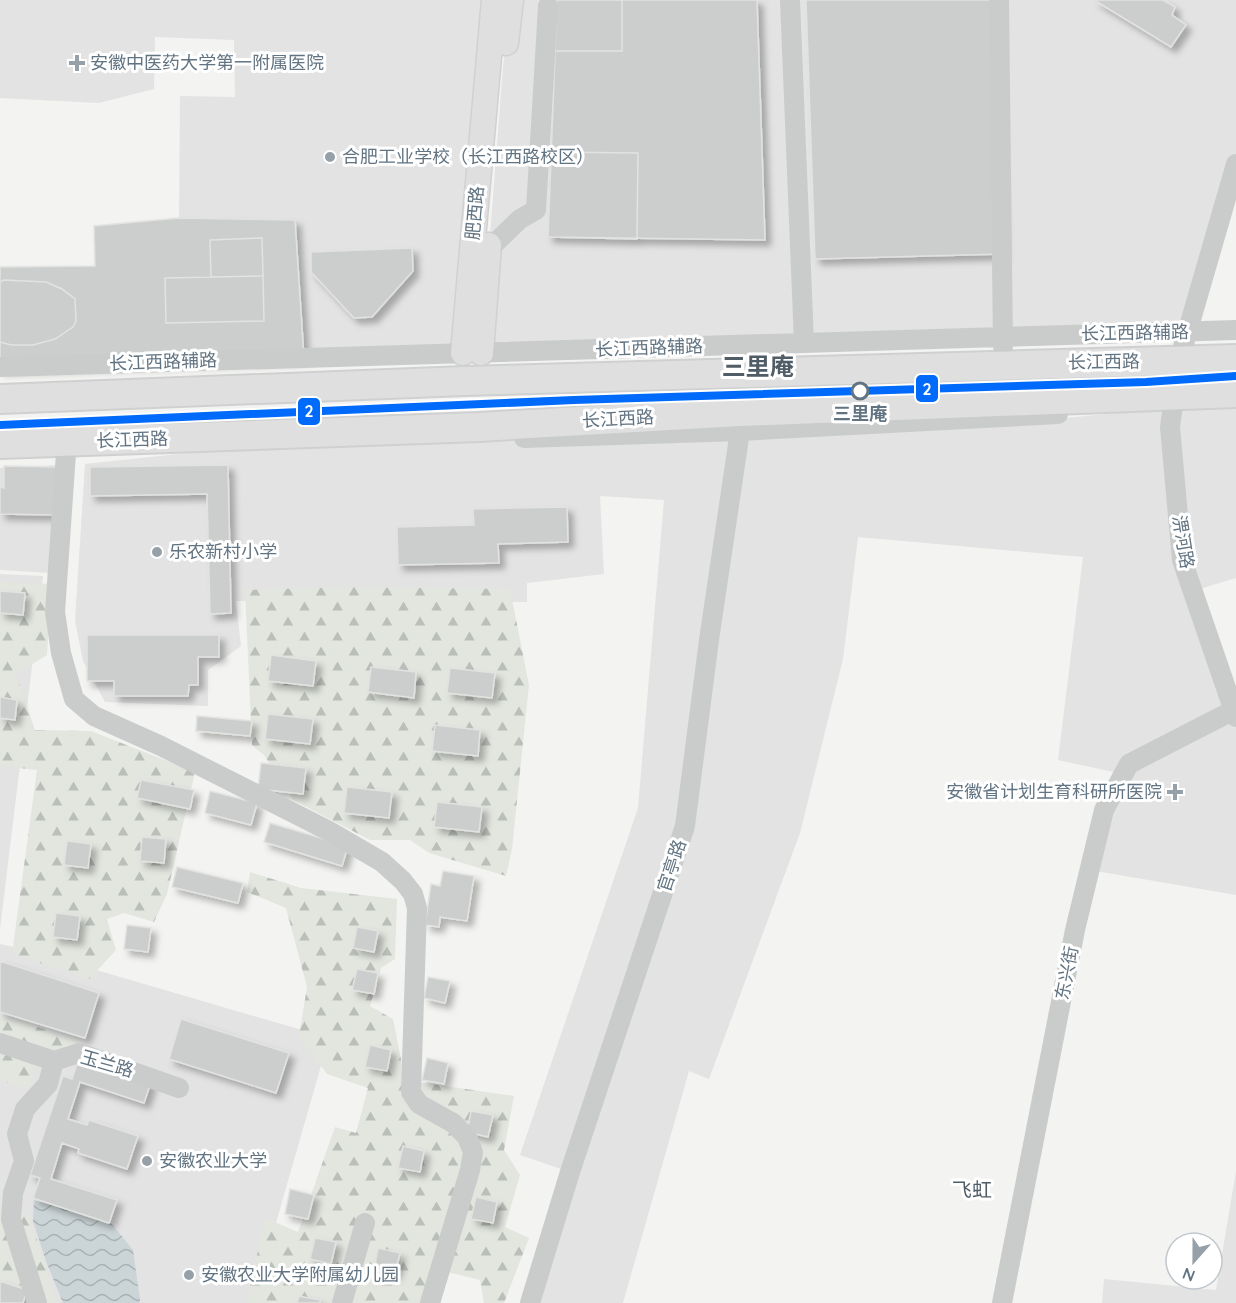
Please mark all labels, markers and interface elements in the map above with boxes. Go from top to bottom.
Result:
place label: 安徽中医药大学第一附属医院 [90,51,324,74]
marker: 安徽中医药大学第一附属医院 [68,54,86,72]
place label: 合肥工业学校（长江西路校区） [342,145,594,168]
marker: 合肥工业学校（长江西路校区） [323,150,337,164]
street label: 肥西路 [461,185,488,241]
street label: 长江西路辅路 [1081,320,1189,345]
street label: 长江西路辅路 [595,334,703,361]
street label: 长江西路辅路 [109,348,217,375]
street label: 长江西路 [1068,349,1140,374]
district label: 三里庵 [722,351,794,381]
line badge: 2 [915,374,939,403]
text: 2 [922,379,932,399]
marker: 三里庵 [851,382,869,400]
line badge: 2 [297,397,321,426]
text: 2 [304,401,314,421]
place label: 三里庵 [833,402,887,425]
street label: 长江西路 [581,405,655,432]
street label: 长江西路 [96,427,168,452]
street label: 淠河路 [1168,513,1199,570]
place label: 乐农新村小学 [169,540,277,563]
marker: 乐农新村小学 [150,545,164,559]
place label: 安徽省计划生育科研所医院 [946,780,1162,803]
marker: 安徽省计划生育科研所医院 [1166,783,1184,801]
street label: 官亭路 [652,837,691,895]
street label: 东兴街 [1050,944,1083,1002]
street label: 玉兰路 [78,1045,136,1082]
place label: 安徽农业大学 [159,1149,267,1172]
marker: 安徽农业大学 [140,1154,154,1168]
district label: 飞虹 [952,1177,992,1202]
north arrow [1164,1231,1224,1291]
place label: 安徽农业大学附属幼儿园 [201,1263,399,1286]
text: N [1180,1264,1198,1286]
marker: 安徽农业大学附属幼儿园 [182,1268,196,1282]

